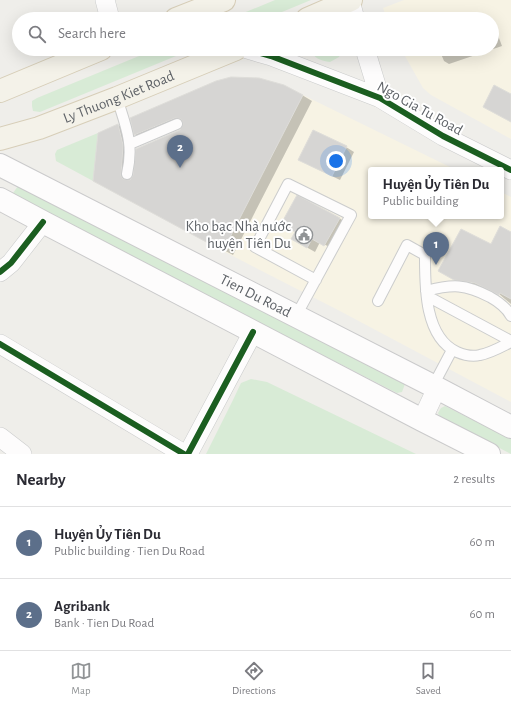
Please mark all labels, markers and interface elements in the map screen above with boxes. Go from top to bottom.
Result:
search box [12,12,499,56]
icon: search [26,23,48,45]
text: Search here [58,26,126,41]
street label: Ly Thuong Kiet Road [61,68,177,126]
street label: Ngo Gia Tu Road [374,79,465,138]
pin: 2 [167,135,193,168]
your location [326,151,346,171]
popup [368,167,504,219]
text: Huyện Ủy Tiên Du [383,177,489,192]
text: Public building [383,195,459,208]
place label: Kho bạc Nhà nước huyện Tiên Du [185,219,291,251]
public building icon: Kho bạc Nhà nước huyện Tiên Du [294,225,314,245]
pin: 1 [423,232,449,265]
street label: Tien Du Road [217,272,294,320]
text: Nearby [16,471,66,488]
text: 2 results [453,473,495,486]
text: Huyện Ủy Tiên Du [54,527,161,542]
text: 1 [27,536,31,549]
text: 60 m [469,536,495,549]
text: Public building · Tien Du Road [54,545,205,558]
text: Agribank [54,599,110,614]
text: 2 [26,608,32,621]
text: 60 m [469,608,495,621]
text: Bank · Tien Du Road [54,617,154,630]
tab: Map [70,660,92,697]
tab: Directions [232,660,276,697]
tab: Saved [416,660,441,697]

